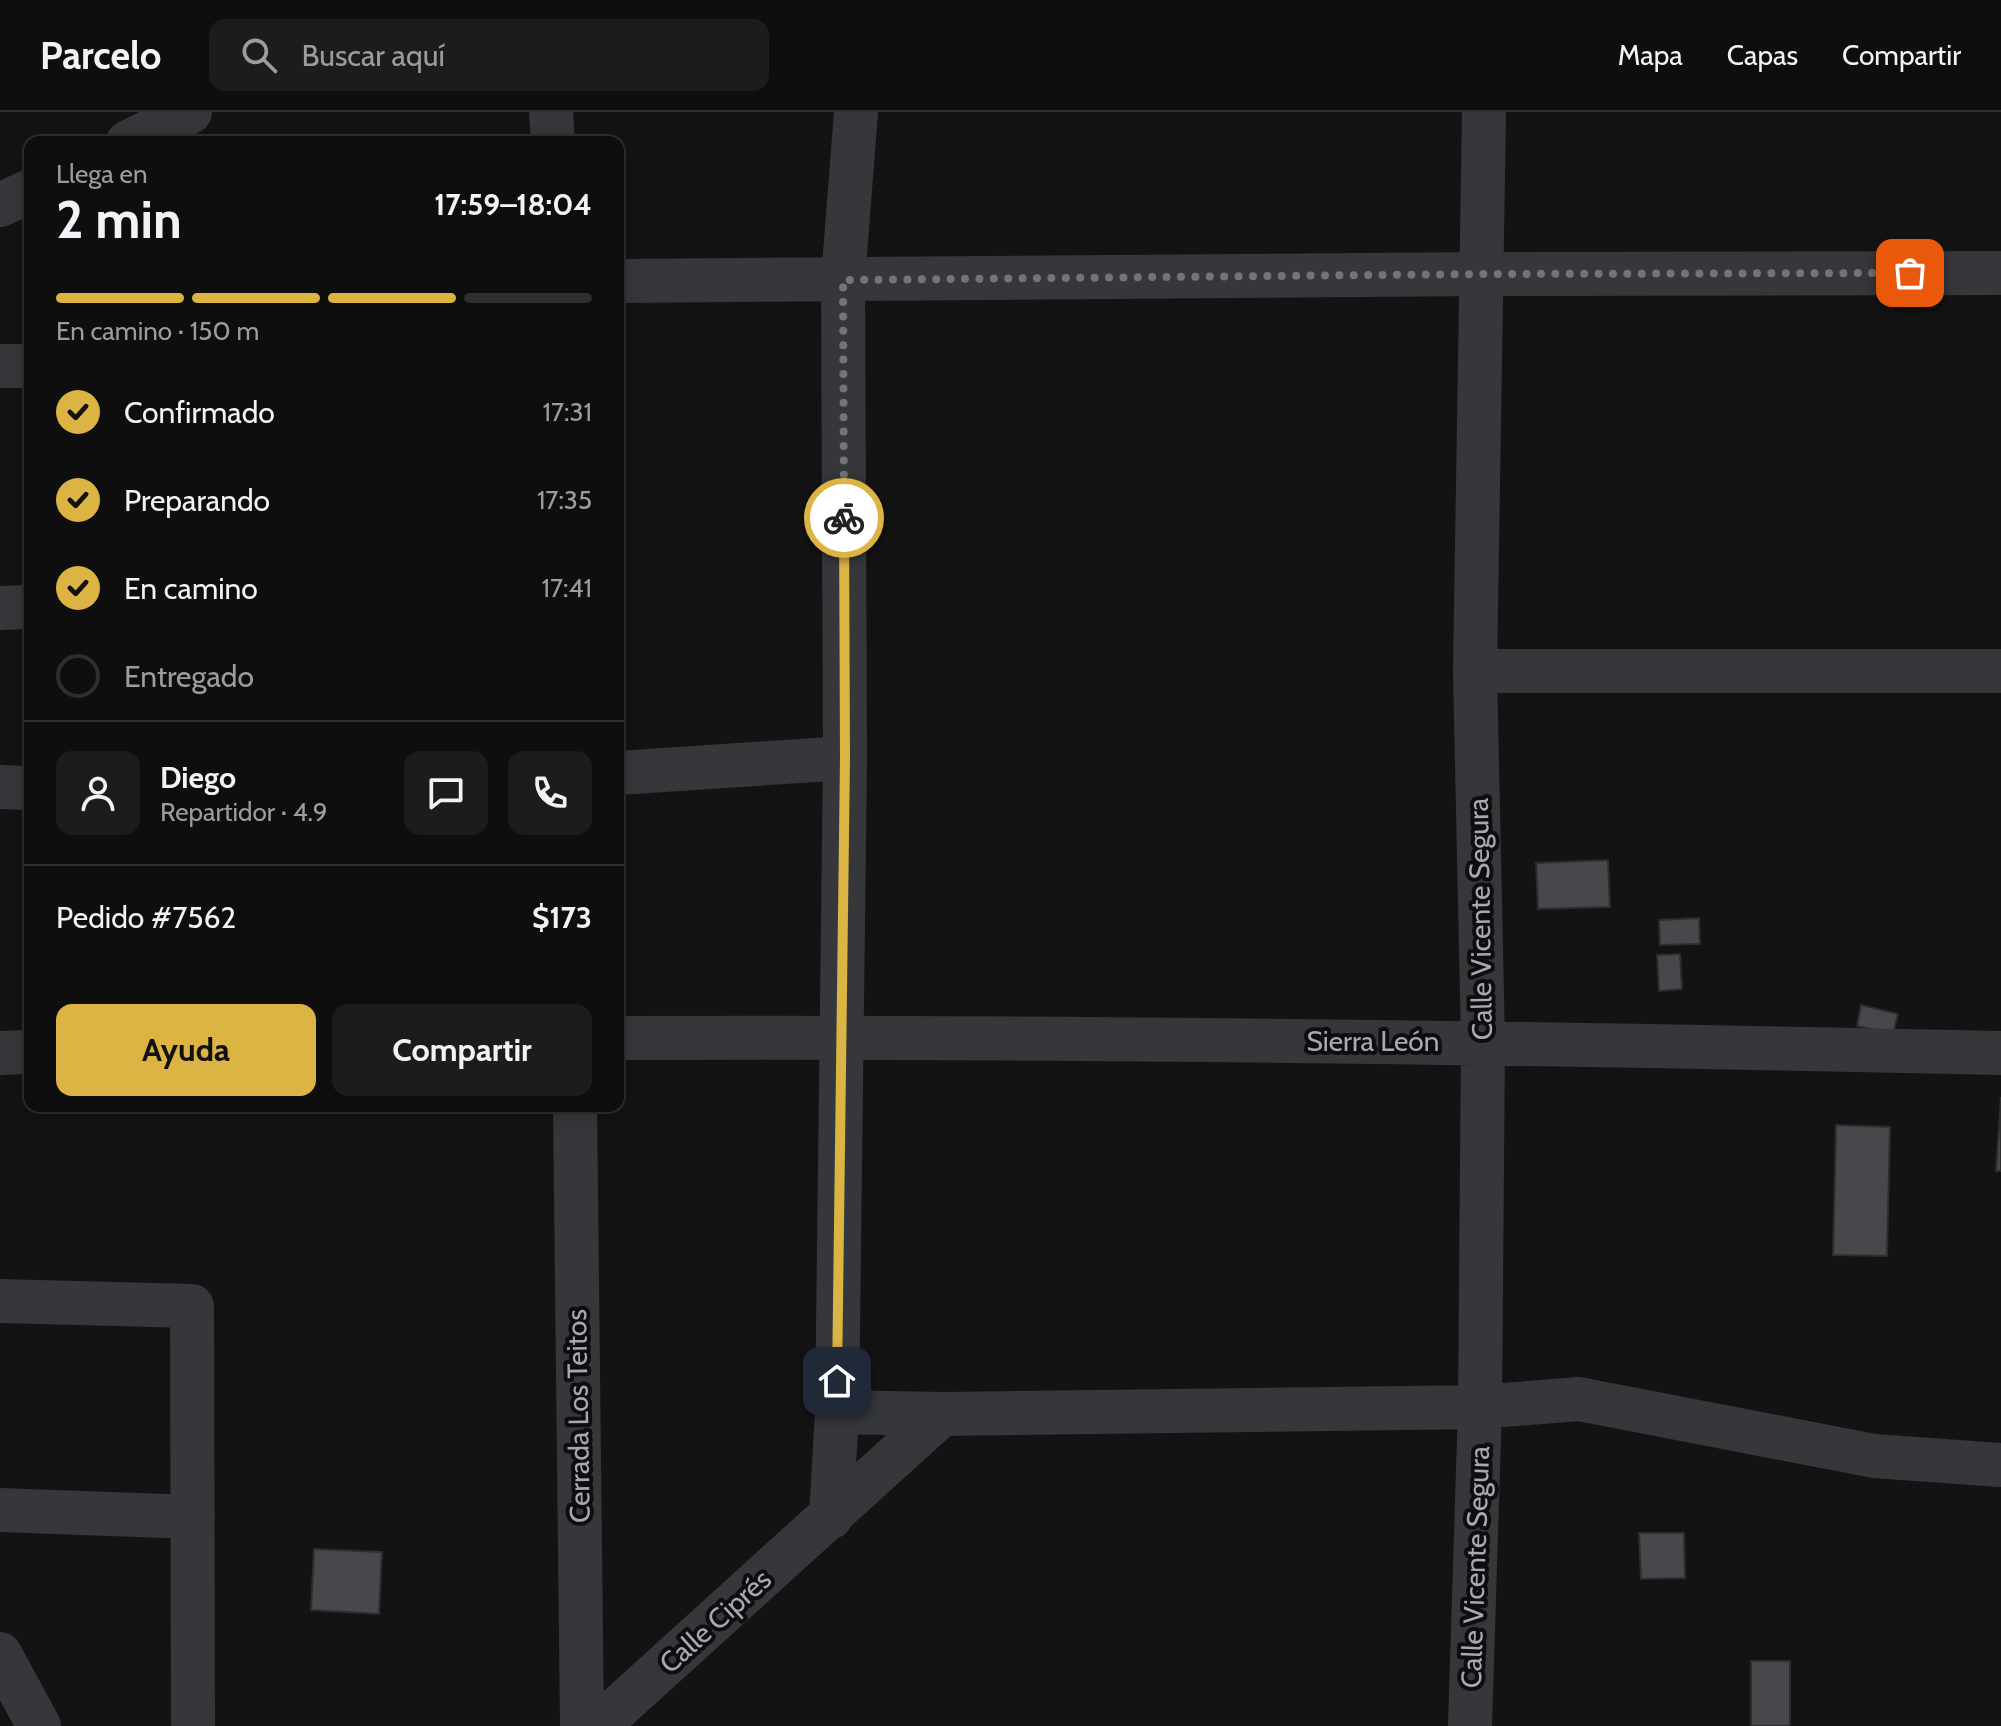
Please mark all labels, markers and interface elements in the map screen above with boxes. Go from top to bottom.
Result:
search box [209,19,769,91]
text: Parcelo [40,32,161,79]
icon: search [237,33,281,77]
text: Buscar aquí [301,37,445,74]
text: Mapa [1618,38,1683,72]
text: Capas [1727,38,1798,72]
text: Compartir [1842,38,1961,72]
text: Llega en [56,158,147,190]
text: 17:59–18:04 [434,186,592,223]
text: 2 min [56,188,182,251]
pin [1876,239,1944,307]
icon: bag [1888,251,1932,295]
text: En camino · 150 m [56,315,259,347]
icon: check [56,390,100,434]
text: Confirmado [124,394,275,431]
text: 17:31 [542,396,592,428]
icon: check [56,478,100,522]
courier [804,478,884,558]
text: Preparando [124,482,270,519]
text: 17:35 [537,484,592,516]
icon: bike [822,496,866,540]
icon: check [56,566,100,610]
text: En camino [124,570,258,607]
text: 17:41 [542,572,592,604]
text: Entregado [124,658,254,695]
button: person [56,751,140,835]
button: chat [404,751,488,835]
button: phone [508,751,592,835]
text: Diego [160,759,236,796]
text: Repartidor · 4.9 [160,796,328,828]
street label: Calle Vicente Segura [1461,797,1499,1040]
text: Pedido #7562 [56,899,236,936]
text: $173 [532,899,592,936]
button: Ayuda [56,1004,316,1096]
button: Compartir [332,1004,592,1096]
street label: Sierra León [1307,1024,1439,1058]
street label: Cerrada Los Teitos [559,1309,597,1523]
pin [803,1347,871,1415]
icon: home [815,1359,859,1403]
street label: Calle Vicente Segura [1454,1445,1496,1689]
street label: Calle Ciprés [652,1562,778,1680]

